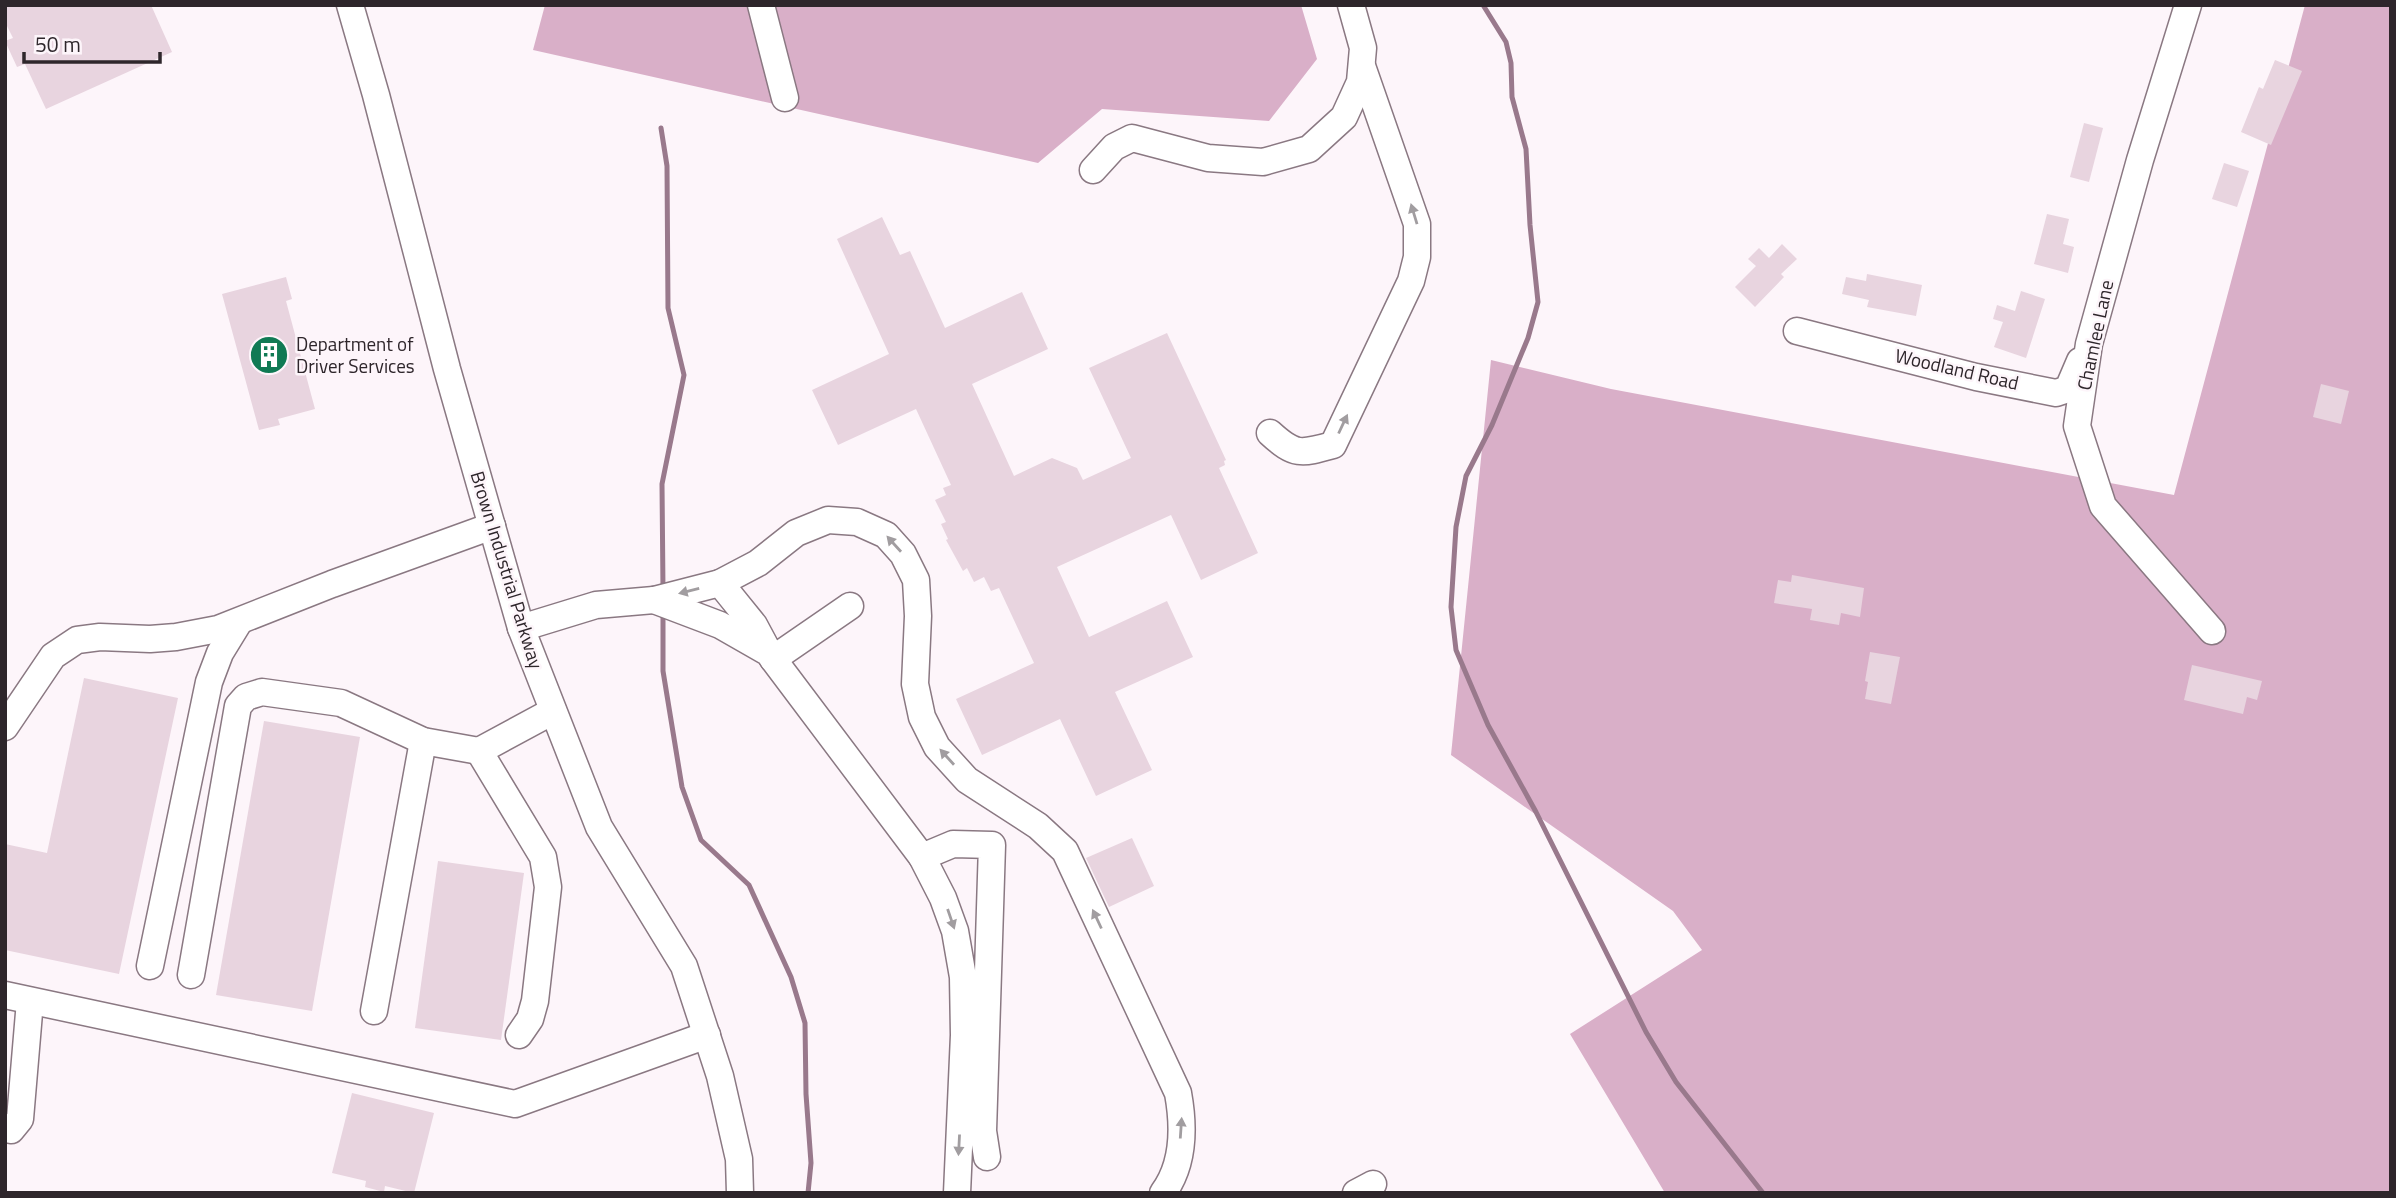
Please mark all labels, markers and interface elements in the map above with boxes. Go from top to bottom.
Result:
scale bar [24,21,161,65]
text: 50 m [35,28,81,60]
one-way arrow [1408,203,1418,224]
street label: Chamlee Lane [2069,277,2120,393]
place label: Department of Driver Services [296,329,415,380]
building icon: Department of Driver Services [248,334,290,376]
street label: Woodland Road [1892,340,2022,397]
one-way arrow [1337,414,1348,434]
street label: Brown Industrial Parkway [464,467,551,672]
one-way arrow [886,536,902,553]
one-way arrow [678,586,700,597]
one-way arrow [939,749,955,766]
one-way arrow [945,908,956,929]
one-way arrow [1091,909,1102,930]
one-way arrow [1176,1117,1187,1139]
one-way arrow [954,1134,965,1156]

